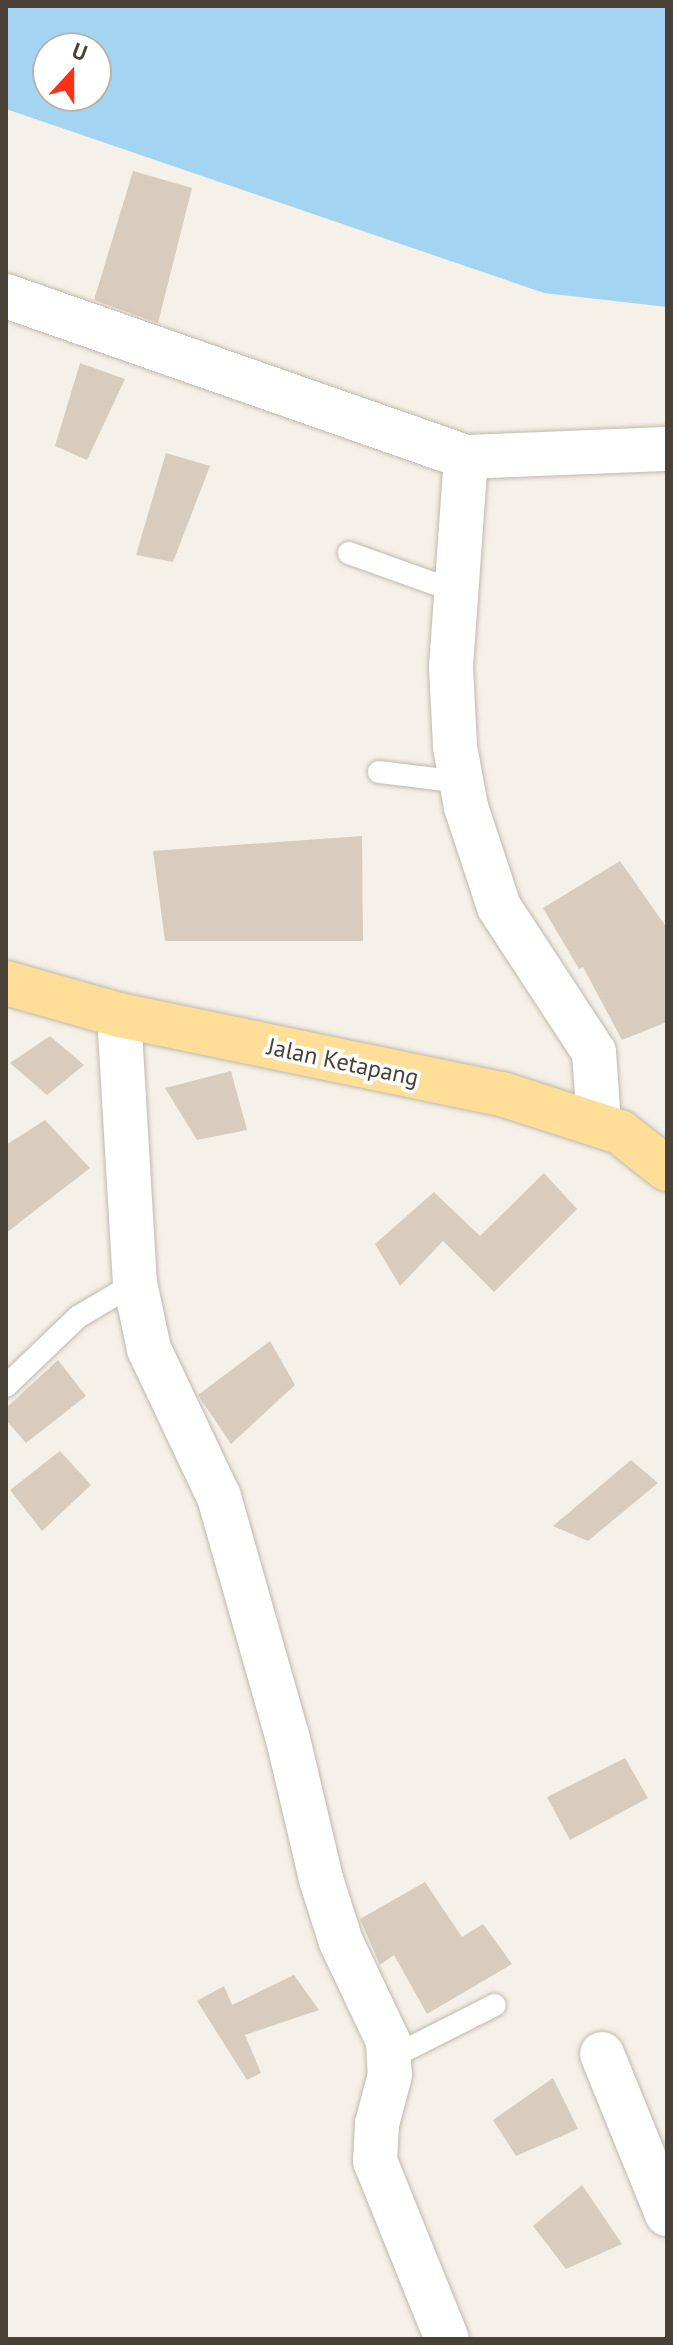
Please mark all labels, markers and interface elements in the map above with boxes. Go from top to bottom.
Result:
north arrow [32,32,112,112]
text: U [68,36,91,67]
street label: Jalan Ketapang [265,1032,421,1092]

